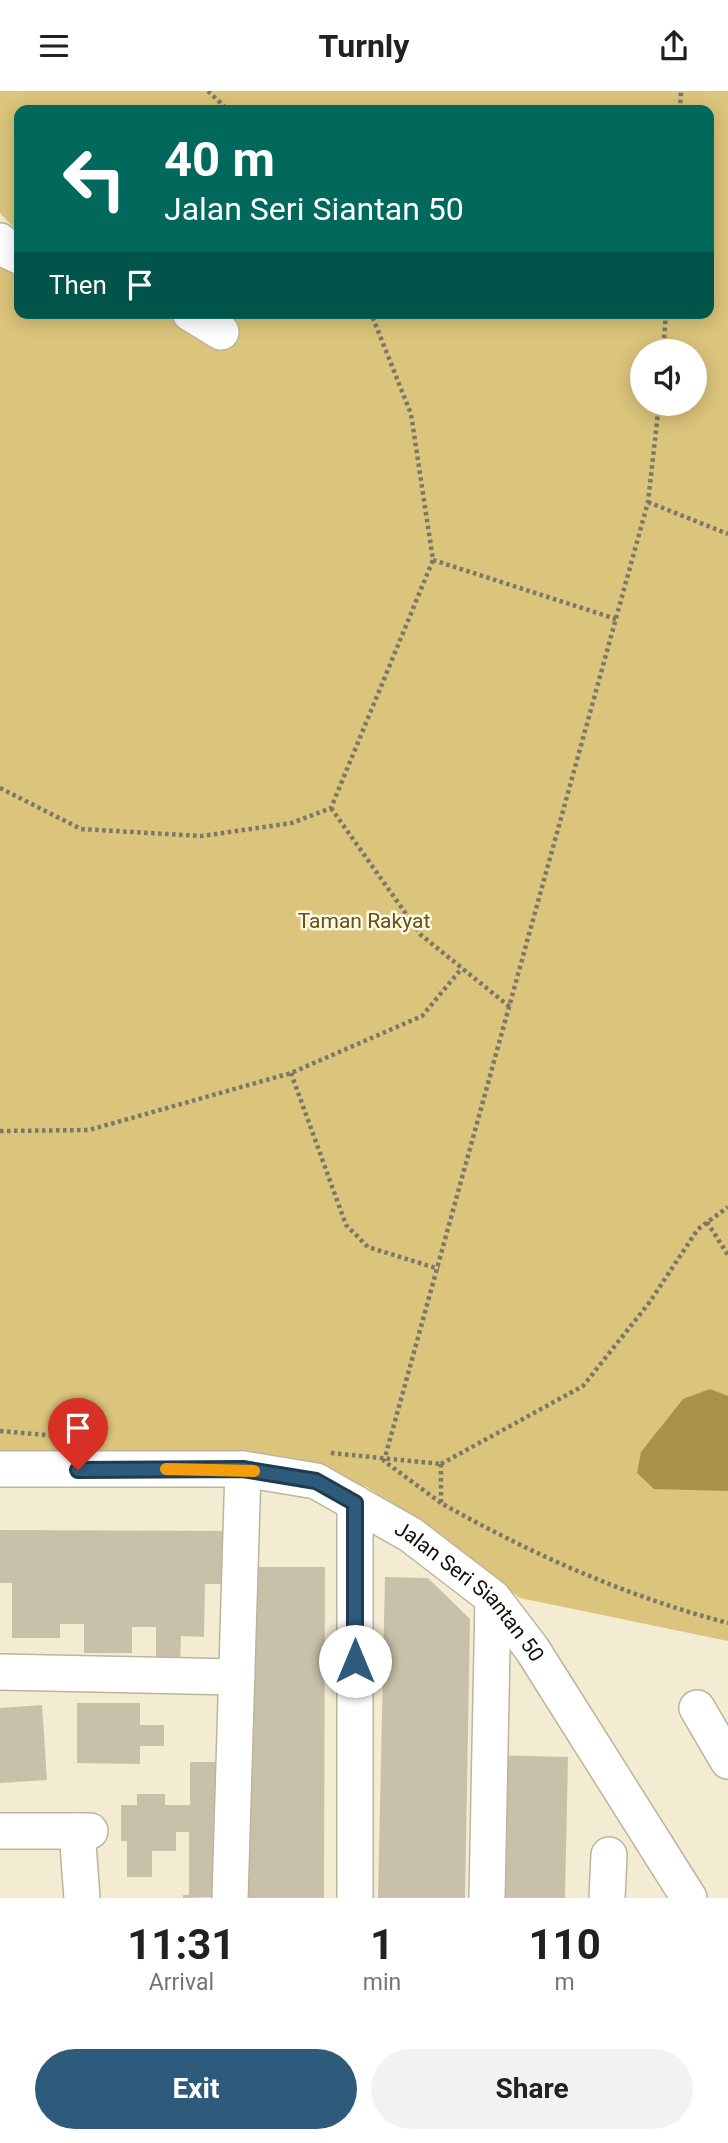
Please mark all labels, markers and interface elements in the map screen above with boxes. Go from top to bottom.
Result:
icon: menu [35,27,73,65]
text: Turnly [319,27,409,65]
icon: share [655,27,693,65]
text: 40 m [164,131,275,188]
icon: left [49,133,140,224]
text: Jalan Seri Siantan 50 [164,190,464,228]
icon: arrive [121,266,159,304]
text: Then [49,270,107,300]
map controls [630,339,707,416]
button: sound [630,339,707,416]
park label: Taman Rakyat [298,909,430,933]
pin [48,1398,108,1470]
icon: arrive [59,1409,97,1447]
street label: Jalan Seri Siantan 50 [391,1516,549,1666]
position arrow [318,1624,392,1698]
text: 11:31 [127,1920,235,1969]
text: 1 [370,1920,394,1969]
text: 110 [528,1920,601,1969]
text: Arrival [149,1969,214,1996]
text: min [363,1969,401,1996]
text: m [555,1969,575,1996]
button: Exit [35,2049,357,2129]
button: Share [371,2049,693,2129]

